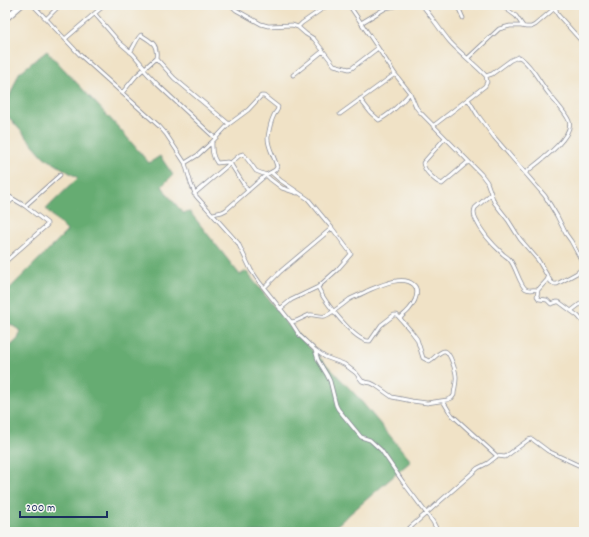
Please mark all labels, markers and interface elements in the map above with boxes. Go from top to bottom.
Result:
scale bar [20,493,107,519]
text: 200 m [26,500,55,517]

